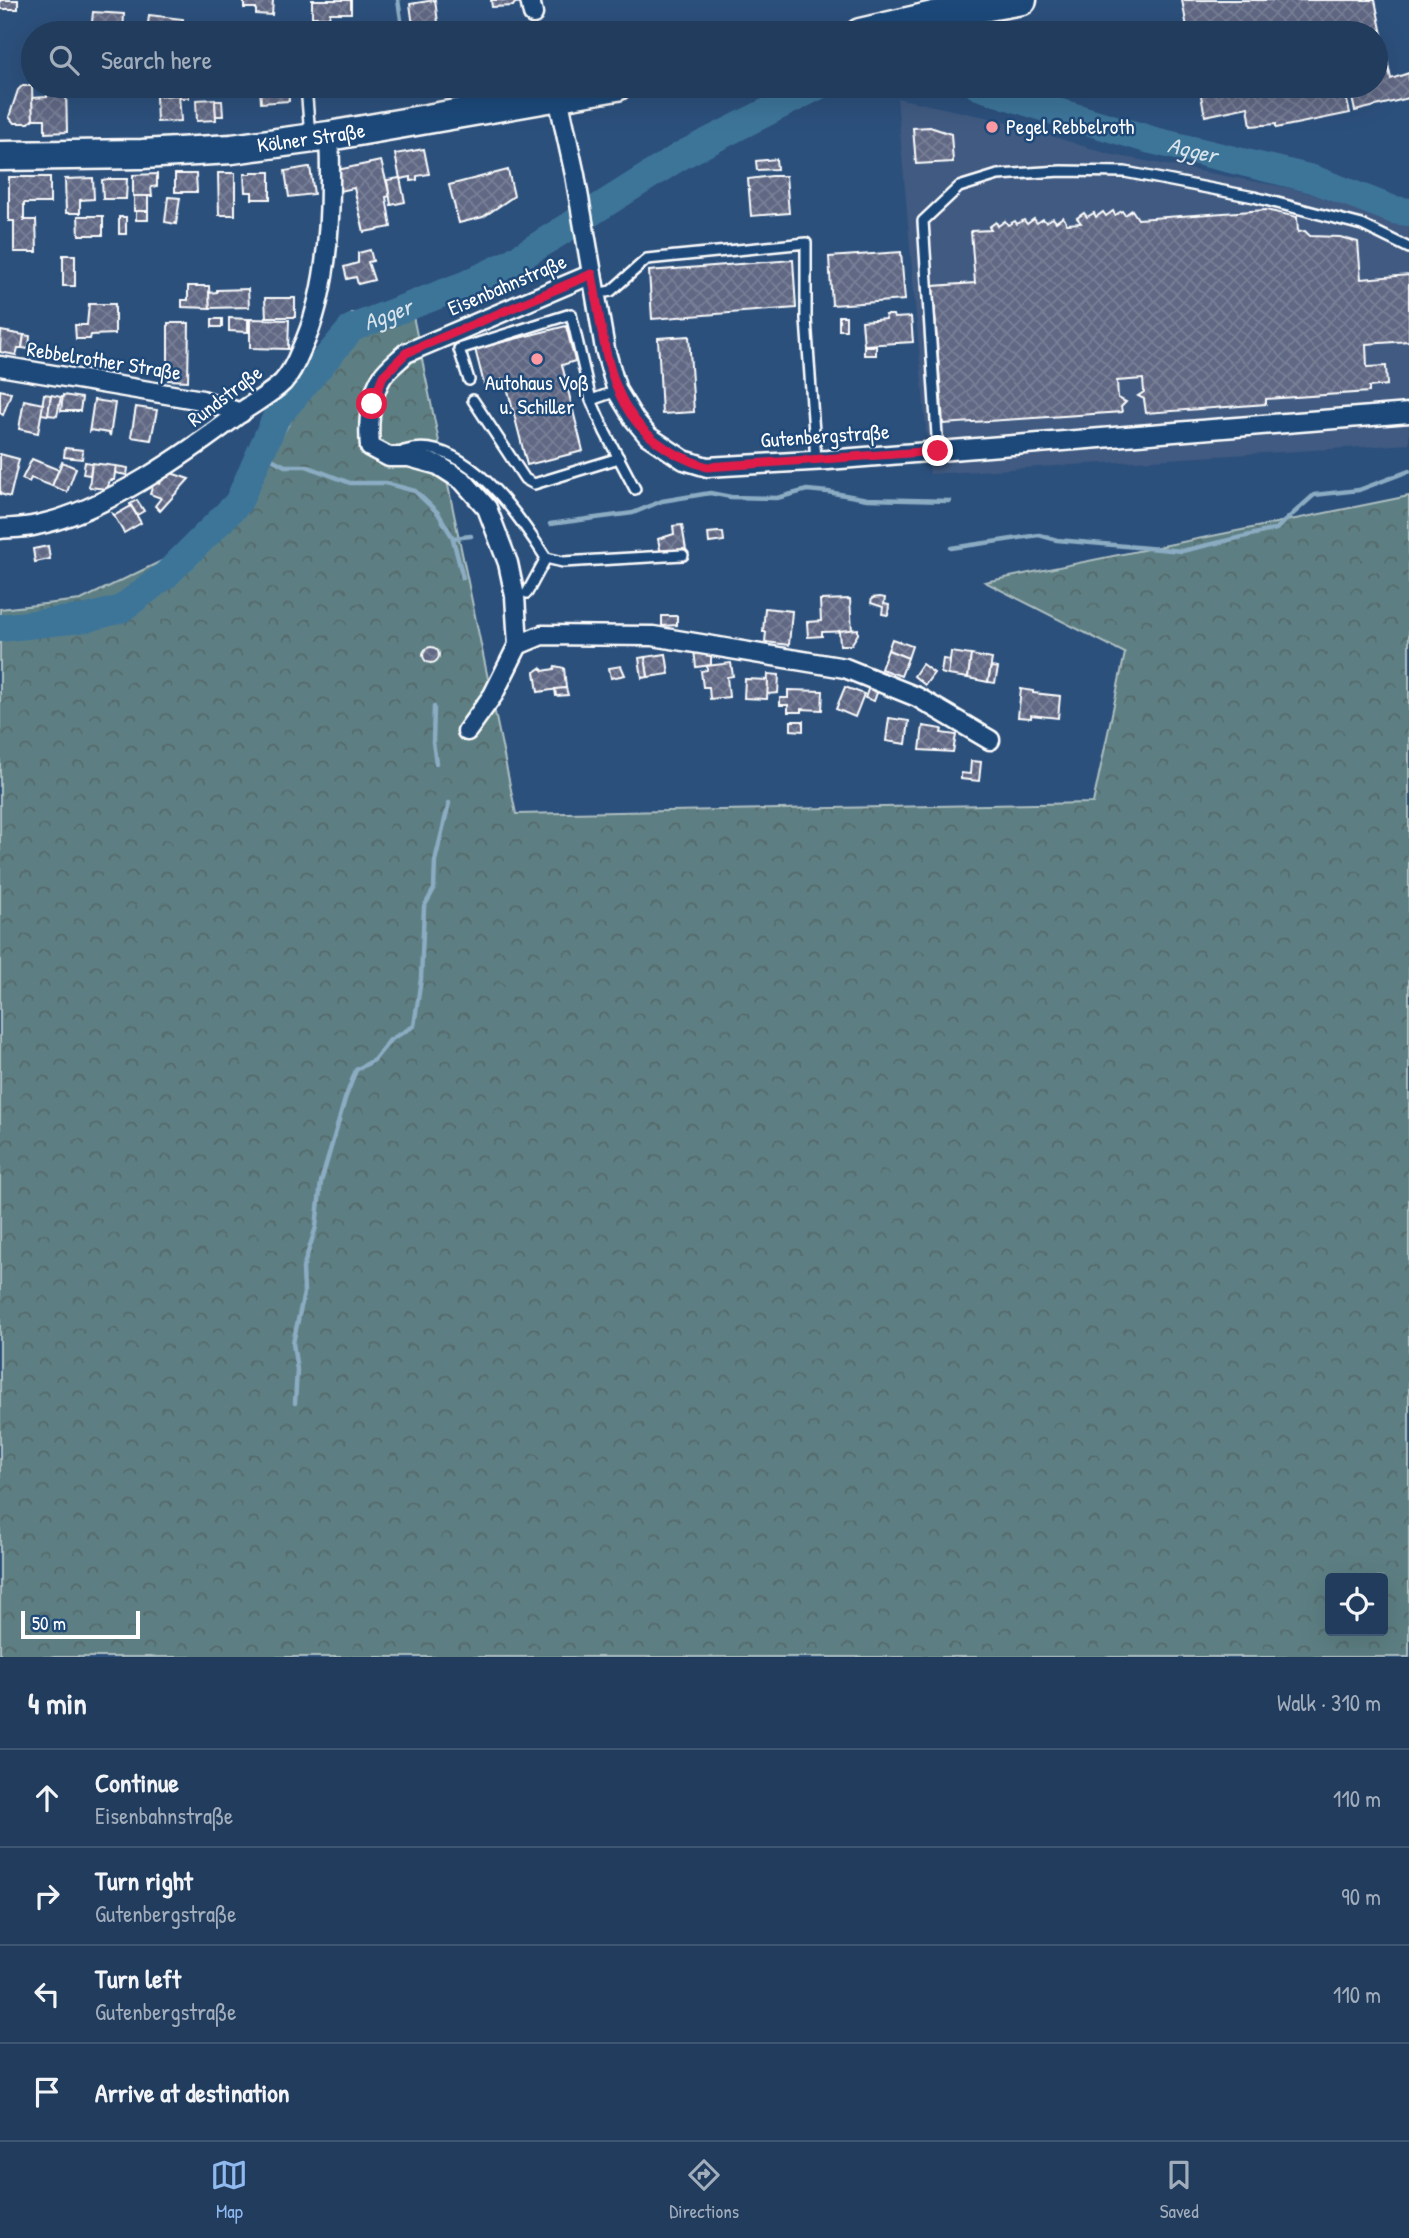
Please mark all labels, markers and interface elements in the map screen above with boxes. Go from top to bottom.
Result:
search box [21,21,1388,98]
icon: search [45,41,83,79]
text: Search here [101,42,212,77]
place label: Pegel Rebbelroth [1006,112,1134,141]
street label: Kölner Straße [255,115,367,159]
marker: Pegel Rebbelroth [984,119,1000,135]
water label: Agger [1165,129,1224,171]
street label: Eisenbahnstraße [443,247,571,323]
water label: Agger [359,289,419,337]
street label: Rebbelrother Straße [25,334,183,387]
marker: Autohaus Voß u. Schiller [529,351,545,367]
street label: Rundstraße [181,358,268,433]
place label: Autohaus Voß u. Schiller [485,368,589,421]
route start [356,388,387,419]
street label: Gutenbergstraße [760,417,890,454]
route end [922,435,953,466]
map controls [1325,1573,1388,1636]
button: locate [1325,1573,1388,1636]
scale bar [21,1608,140,1640]
text: 50 m [32,1610,66,1636]
text: 4 min [28,1683,87,1723]
text: Walk · 310 m [1277,1687,1381,1718]
text: Continue [95,1765,179,1800]
icon: ahead [28,1779,66,1817]
text: 110 m [1333,1783,1381,1814]
text: Eisenbahnstraße [95,1800,233,1831]
text: Turn right [95,1863,193,1898]
icon: right [28,1877,66,1915]
text: 90 m [1341,1881,1381,1912]
text: Gutenbergstraße [95,1898,236,1929]
text: Turn left [95,1961,181,1996]
icon: left [28,1975,66,2013]
text: 110 m [1333,1979,1381,2010]
text: Gutenbergstraße [95,1996,236,2027]
icon: arrive [28,2073,66,2111]
text: Arrive at destination [95,2075,290,2110]
tab: Map [210,2156,248,2224]
tab: Directions [669,2156,739,2224]
tab: Saved [1160,2156,1199,2224]

